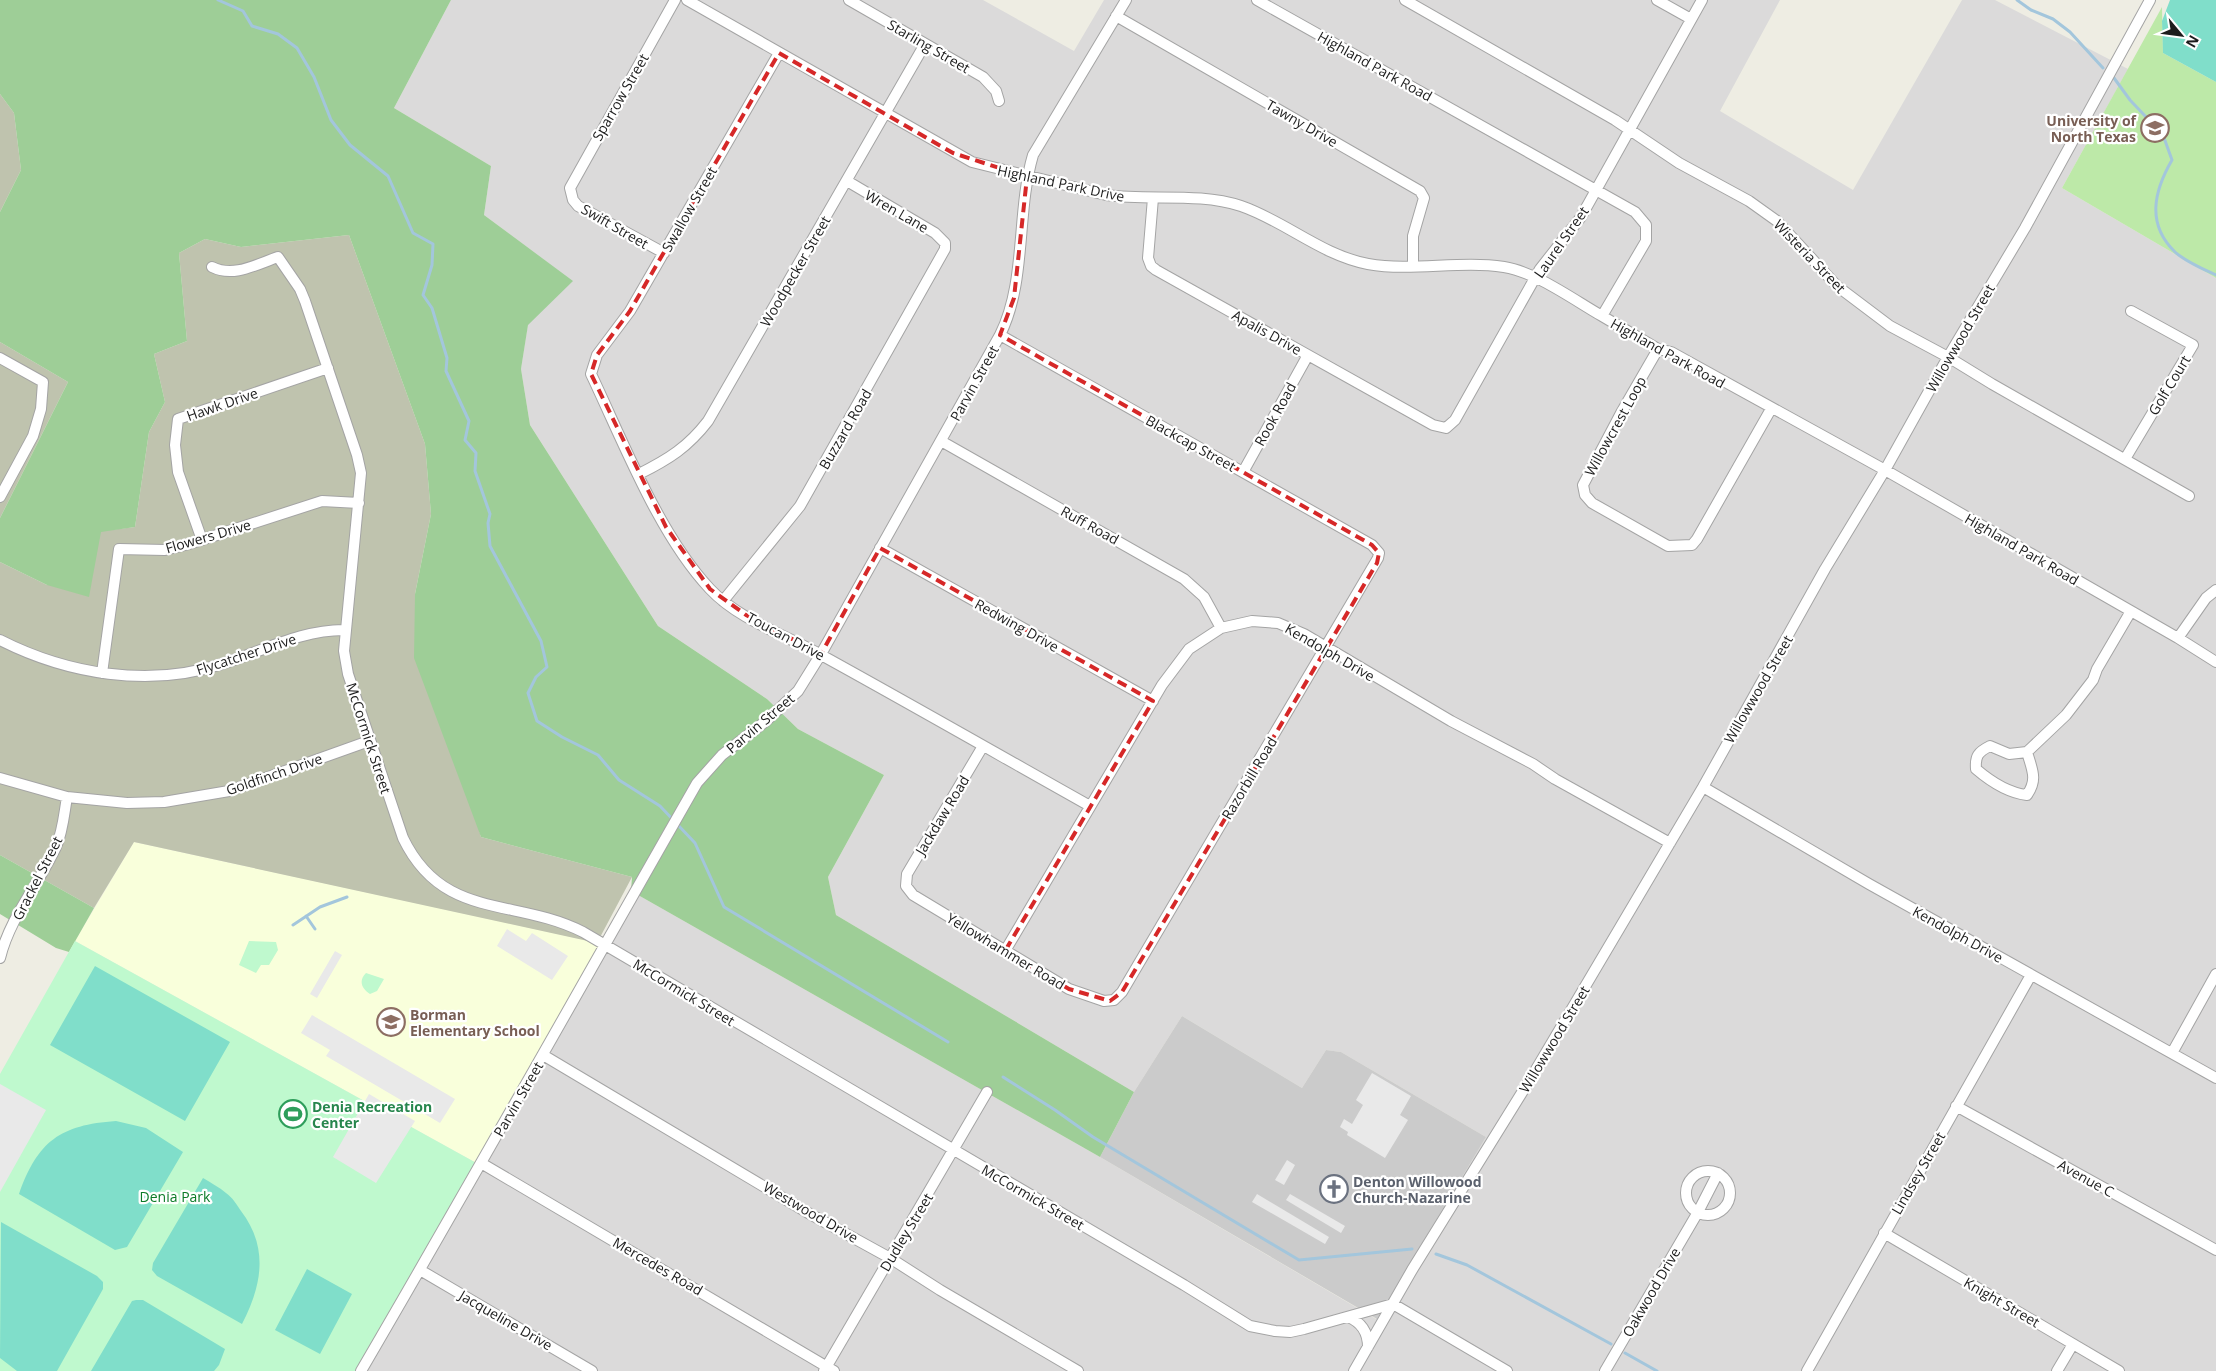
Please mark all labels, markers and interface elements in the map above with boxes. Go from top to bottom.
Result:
north arrow [2156,10,2206,60]
street label: Starling Street [884,15,974,77]
street label: Highland Park Road [1314,27,1436,105]
text: N [2182,32,2204,51]
street label: Sparrow Street [587,50,653,144]
street label: Tawny Drive [1263,95,1341,151]
place label: University of North Texas [2046,111,2138,146]
school or university icon: University of North Texas [2140,113,2170,143]
street label: Highland Park Drive [996,160,1126,206]
street label: Swallow Street [657,163,721,255]
street label: Wren Lane [862,185,932,237]
street label: Swift Street [578,199,652,253]
street label: Laurel Street [1529,202,1593,282]
street label: Woodpecker Street [755,212,835,330]
street label: Wisteria Street [1770,215,1850,297]
street label: Willowwood Street [1921,281,1999,395]
street label: Apalis Drive [1229,305,1305,359]
street label: Highland Park Road [1607,314,1729,392]
street label: Parvin Street [945,342,1003,424]
street label: Golf Court [2144,351,2194,419]
street label: Willowcrest Loop [1580,373,1650,479]
street label: Rook Road [1250,379,1300,449]
street label: Hawk Drive [184,383,260,425]
street label: Buzzard Road [814,385,876,473]
street label: Blackcap Street [1143,410,1239,476]
street label: Ruff Road [1058,501,1122,549]
street label: Highland Park Road [1962,509,2082,589]
street label: Flowers Drive [163,515,253,557]
street label: Redwing Drive [971,594,1063,656]
street label: Toucan Drive [744,607,828,665]
street label: Kendolph Drive [1282,619,1378,685]
street label: Flycatcher Drive [194,629,299,679]
street label: Willowwood Street [1719,632,1797,746]
street label: McCormick Street [342,680,396,796]
street label: Parvin Street [722,689,798,757]
street label: Razorbill Road [1217,733,1281,823]
street label: Goldfinch Drive [223,749,325,799]
street label: Jackdaw Road [910,772,973,860]
street label: Grackel Street [8,833,66,923]
street label: Kendolph Drive [1909,901,2007,967]
street label: Yellowhammer Road [943,908,1069,994]
street label: McCormick Street [630,954,738,1030]
street label: Willowwood Street [1514,982,1594,1096]
place label: Borman Elementary School [410,1005,540,1040]
school or university icon: Borman Elementary School [376,1007,406,1037]
street label: Parvin Street [489,1058,547,1140]
place label: Denia Recreation Center [312,1097,432,1132]
sports icon: Denia Recreation Center [278,1099,308,1129]
street label: Lindsey Street [1887,1128,1949,1218]
street label: Avenue C [2055,1155,2118,1201]
street label: McCormick Street [978,1160,1088,1234]
place label: Denton Willowood Church-Nazarine [1353,1172,1482,1207]
church icon: Denton Willowood Church-Nazarine [1319,1174,1349,1204]
street label: Westwood Drive [760,1177,862,1247]
park label: Denia Park [140,1187,211,1206]
street label: Dudley Street [875,1189,937,1275]
street label: Mercedes Road [610,1233,706,1299]
street label: Oakwood Drive [1618,1244,1684,1340]
street label: Knight Street [1961,1273,2043,1331]
street label: Jacqueline Drive [454,1285,556,1354]

